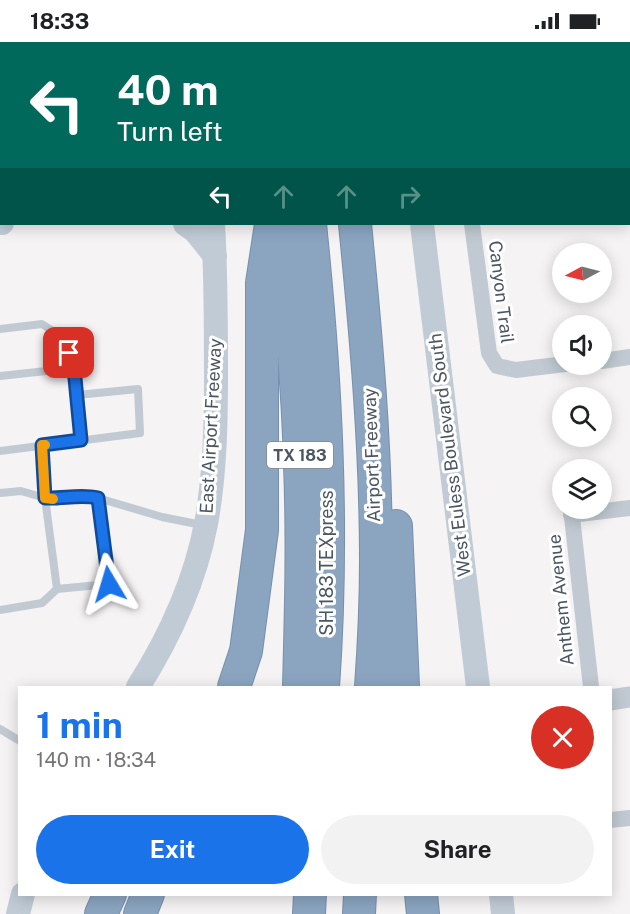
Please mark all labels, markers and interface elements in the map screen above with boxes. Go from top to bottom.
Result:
text: 18:33 [30,8,89,34]
text: 40 m [117,65,219,114]
icon: left [18,66,96,144]
text: Turn left [117,115,223,147]
icon: left [204,180,237,213]
icon: ahead [267,180,300,213]
icon: ahead [330,180,363,213]
icon: right [393,180,426,213]
street label: Canyon Trail [485,239,518,345]
north arrow [552,243,612,303]
map controls [552,243,612,519]
button: sound [552,315,612,375]
pin [43,327,94,378]
street label: West Euless Boulevard South [424,332,475,578]
icon: arrive [52,336,85,369]
street label: East Airport Freeway [195,337,226,514]
street label: Airport Freeway [359,387,384,523]
button: search [552,387,612,447]
road number: TX 183 [267,442,333,468]
button: layers [552,459,612,519]
street label: SH 183 TEXpress [316,490,337,636]
street label: Anthem Avenue [543,533,578,667]
position arrow [77,552,141,616]
text: 1 min [36,704,123,746]
button: close [531,706,594,769]
text: 140 m · 18:34 [36,748,156,772]
button: Exit [36,815,309,884]
button: Share [321,815,594,884]

